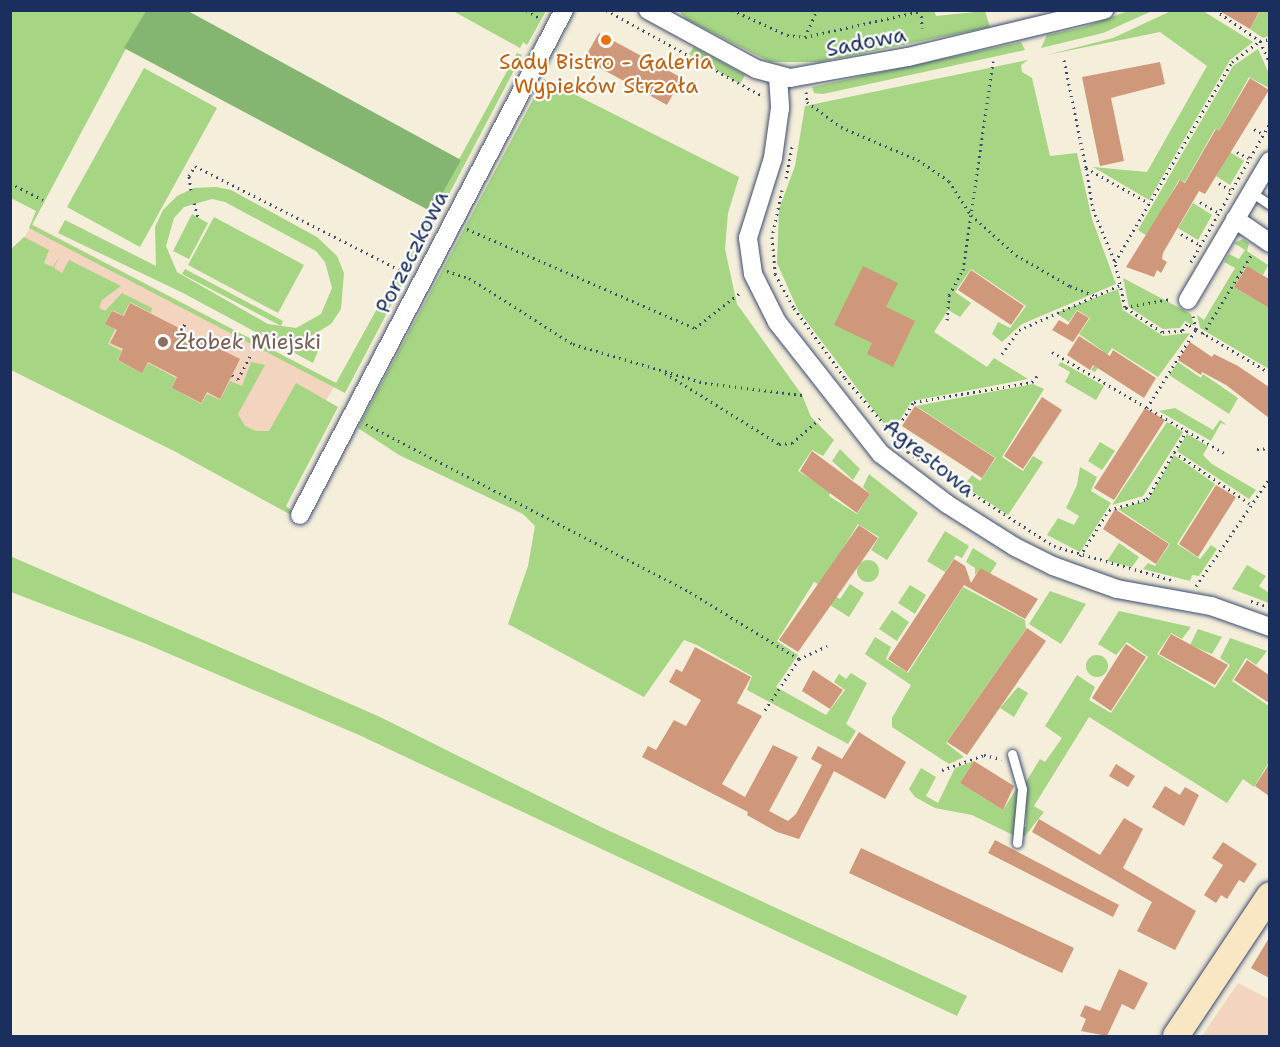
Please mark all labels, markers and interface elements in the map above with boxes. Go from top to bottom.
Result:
street label: Sadowa [824,22,908,62]
marker: Sady Bistro - Galeria Wypieków Strzała [599,33,613,47]
place label: Sady Bistro - Galeria Wypieków Strzała [499,49,713,99]
street label: Porzeczkowa [370,187,454,317]
place label: Żłobek Miejski [175,329,321,355]
marker: Żłobek Miejski [156,335,170,349]
street label: Agrestowa [878,414,980,502]

